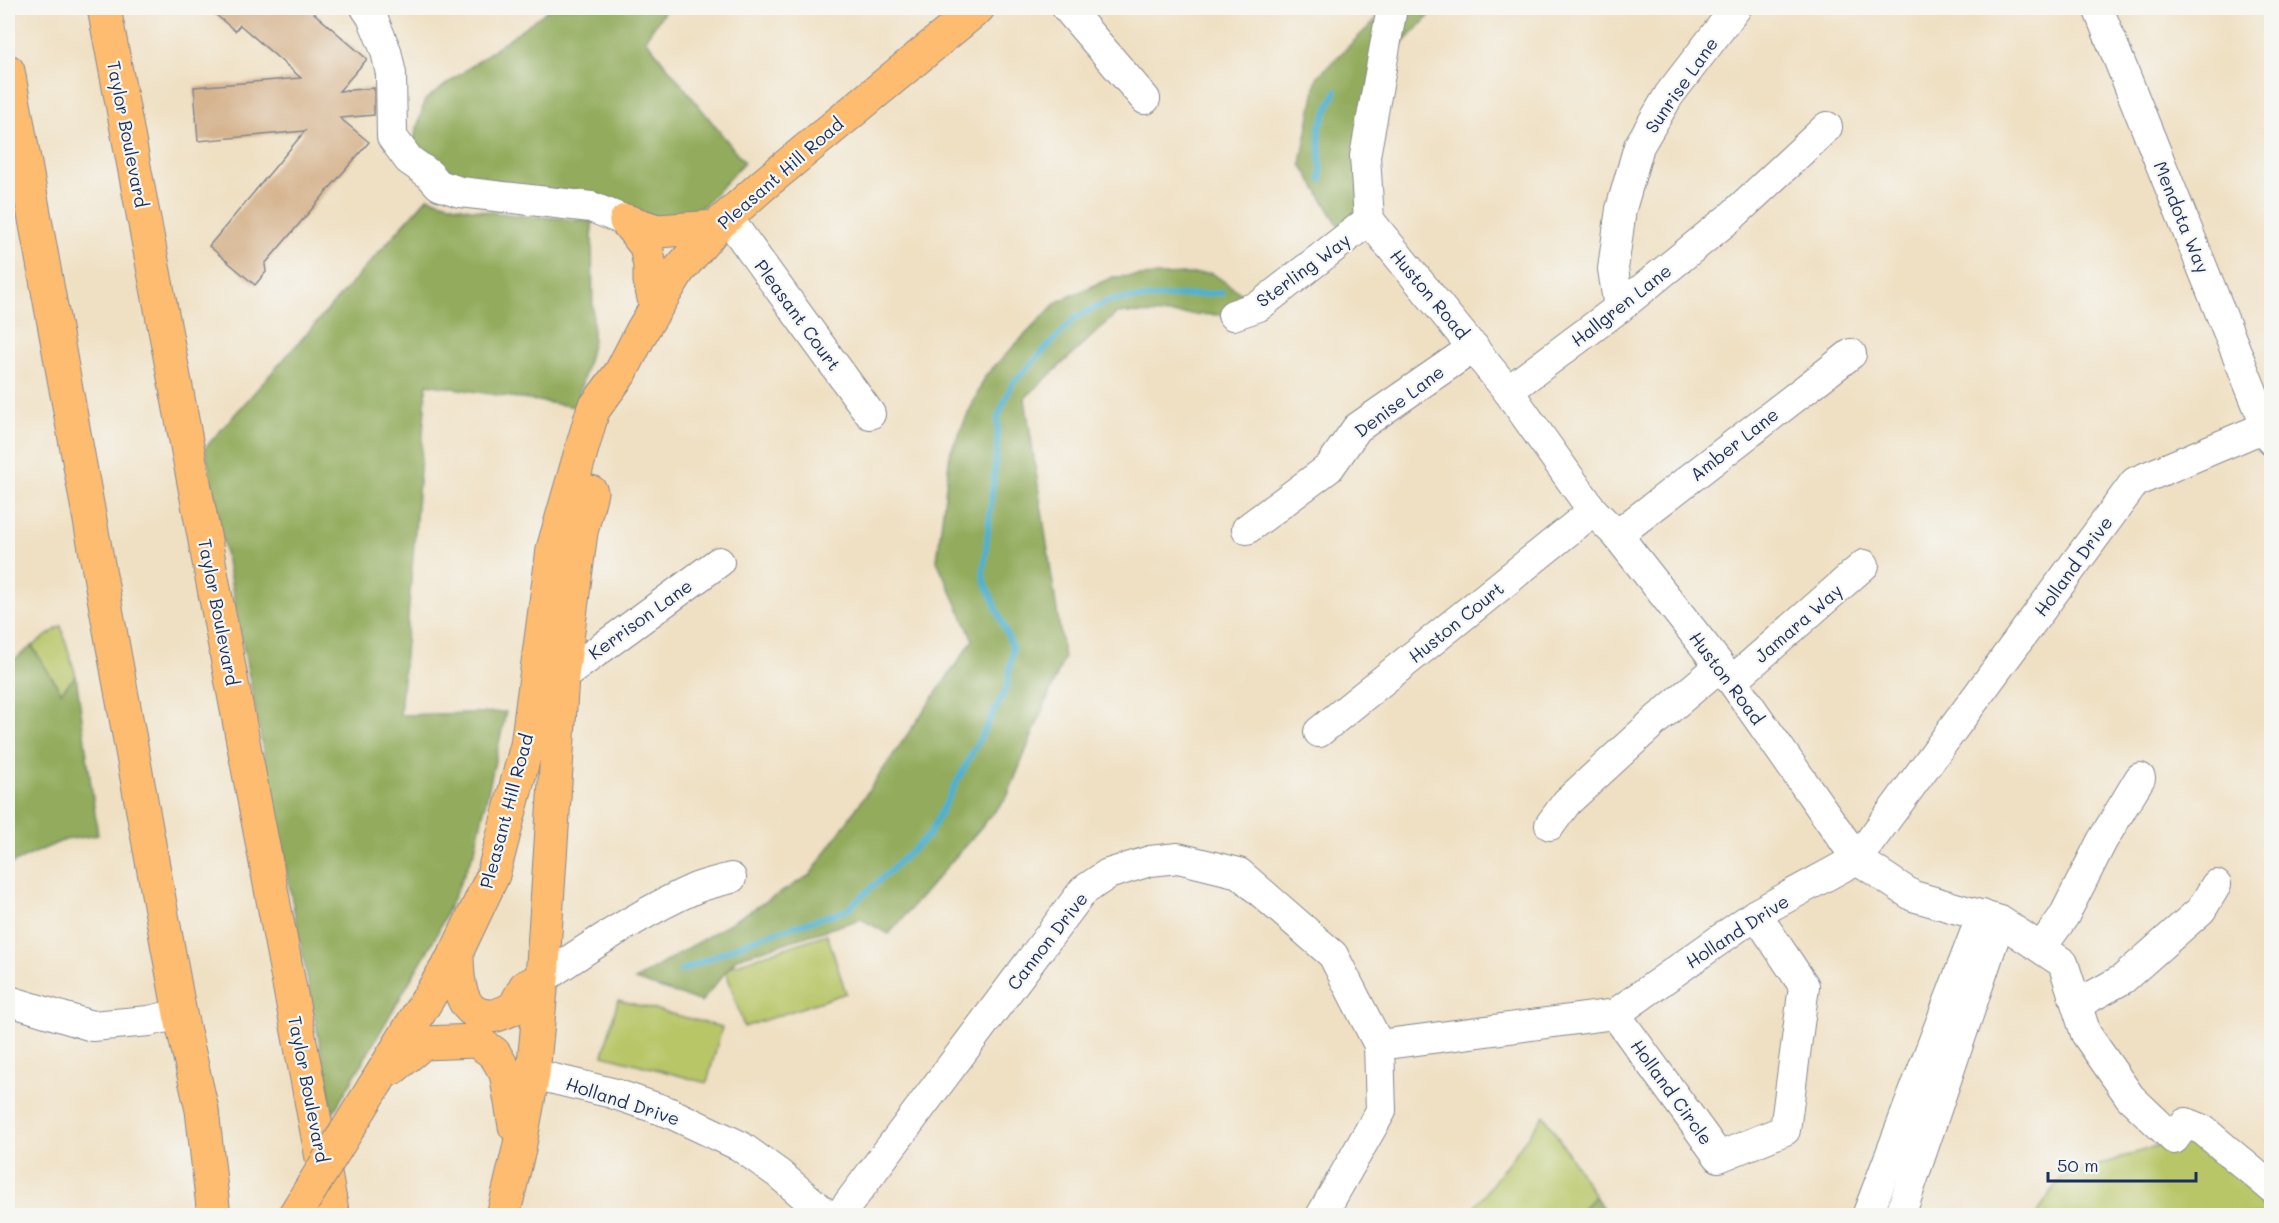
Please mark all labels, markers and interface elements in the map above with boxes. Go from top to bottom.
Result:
street label: Sunrise Lane [1639,32,1723,138]
street label: Taylor Boulevard [102,58,154,210]
street label: Pleasant Hill Road [712,112,848,234]
street label: Mendota Way [2149,157,2215,277]
street label: Sterling Way [1251,228,1355,312]
street label: Huston Road [1385,244,1475,344]
street label: Pleasant Court [750,255,846,375]
street label: Hallgren Lane [1566,258,1676,352]
street label: Denise Lane [1349,359,1449,443]
street label: Amber Lane [1685,402,1783,486]
street label: Holland Drive [2028,511,2118,621]
street label: Taylor Boulevard [193,536,245,688]
street label: Kerrison Lane [583,573,697,665]
street label: Huston Court [1403,576,1509,668]
street label: Jamara Way [1749,578,1847,668]
street label: Huston Road [1684,627,1770,729]
street label: Pleasant Hill Road [474,731,538,891]
street label: Cannon Drive [1001,887,1093,995]
street label: Holland Drive [1681,889,1793,973]
street label: Taylor Boulevard [283,1013,335,1165]
street label: Holland Circle [1626,1035,1718,1149]
street label: Holland Drive [563,1071,683,1131]
scale bar [2048,1145,2196,1183]
text: 50 m [2057,1153,2099,1177]

